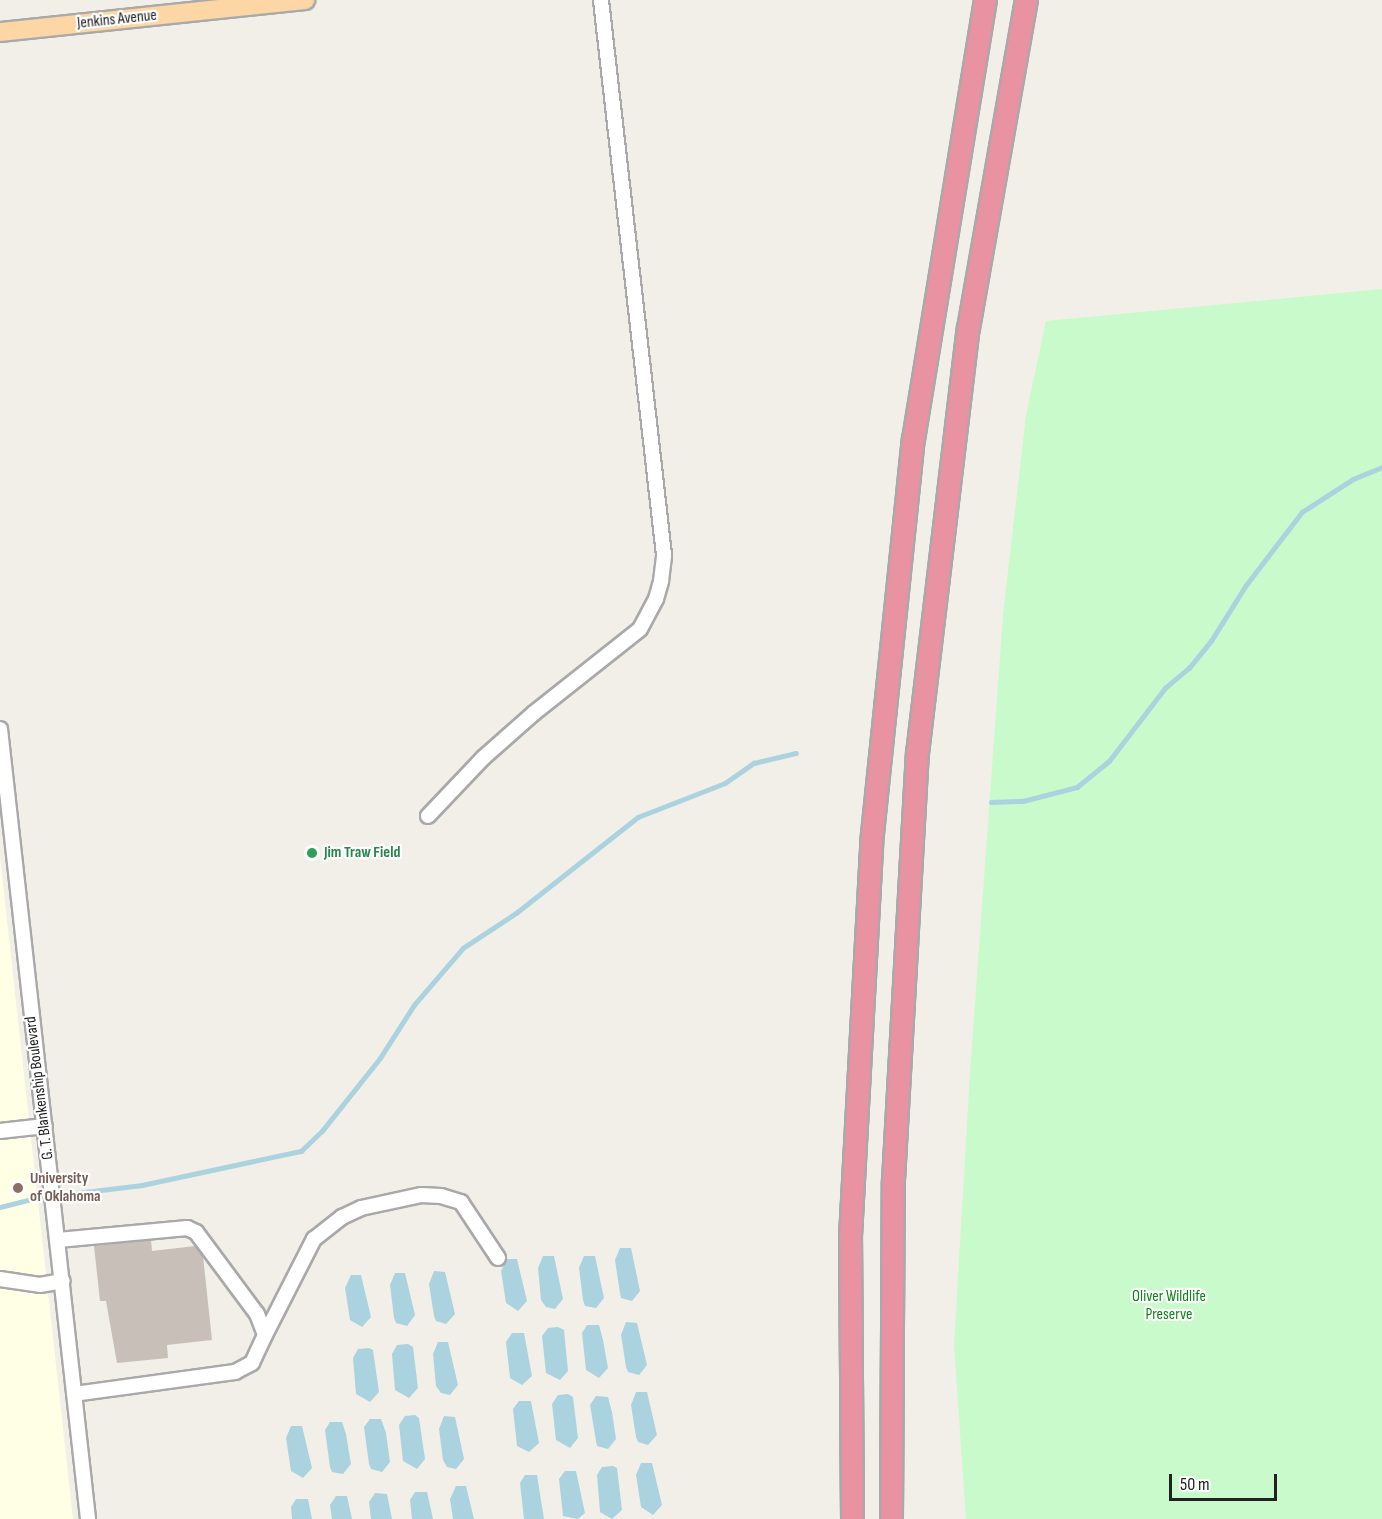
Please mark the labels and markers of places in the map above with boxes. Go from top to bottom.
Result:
place label: Jim Traw Field [324,843,400,863]
marker: Jim Traw Field [305,846,319,860]
place label: University of Oklahoma [30,1169,101,1207]
marker: University of Oklahoma [11,1181,25,1195]

